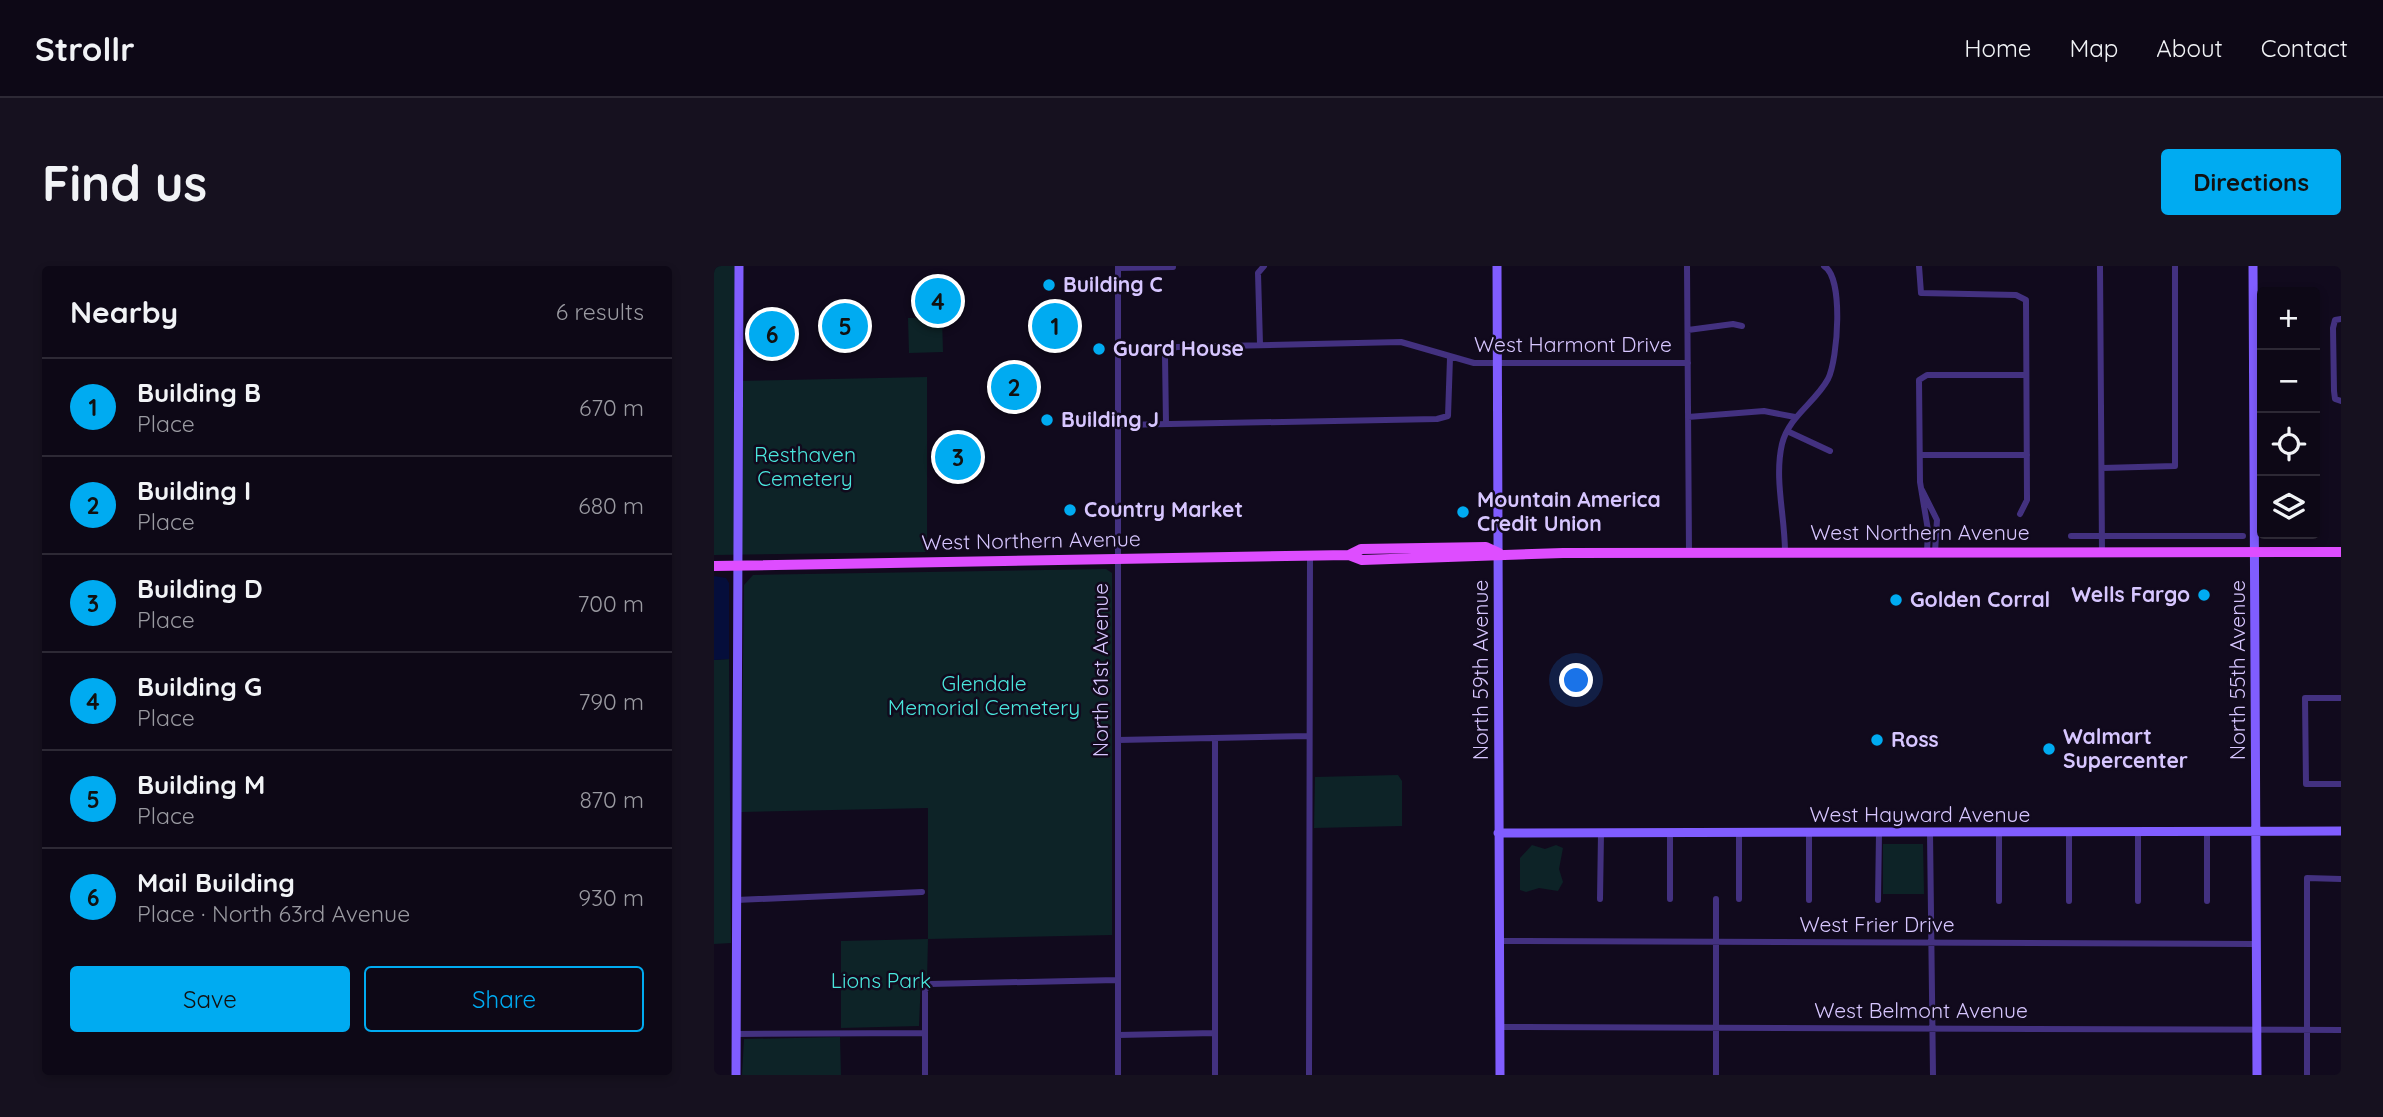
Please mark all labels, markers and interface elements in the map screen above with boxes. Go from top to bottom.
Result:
text: Strollr [35,28,135,69]
text: Home [1964,33,2031,63]
text: Map [2069,33,2118,63]
text: About [2156,33,2223,63]
text: Contact [2261,33,2348,63]
button: Directions [2161,149,2341,215]
text: Find us [42,152,207,213]
place label: Building C [1063,271,1163,297]
pin: 4 [915,275,961,327]
marker: Building C [1041,277,1057,293]
map controls [2257,287,2320,539]
button: + [2257,287,2320,350]
text: Nearby [70,293,178,331]
text: 6 results [556,297,644,326]
pin: 5 [822,300,868,352]
pin: 1 [1032,300,1078,352]
pin: 6 [749,308,795,360]
street label: West Harmont Drive [1474,331,1672,357]
place label: Guard House [1113,335,1244,361]
marker: Guard House [1091,341,1107,357]
button: − [2257,350,2320,413]
pin: 2 [991,361,1037,413]
text: Building B [137,376,261,409]
text: 1 [89,393,97,422]
text: 670 m [579,393,644,422]
place label: Building J [1061,406,1159,432]
text: Place [137,409,195,438]
marker: Building J [1039,412,1055,428]
button: locate [2257,413,2320,476]
pin: 3 [935,431,981,483]
park label: Resthaven Cemetery [754,441,856,491]
text: Building I [137,474,251,507]
button: layers [2257,476,2320,539]
place label: Mountain America Credit Union [1477,486,1661,536]
text: 2 [86,491,100,520]
text: 680 m [578,491,644,520]
place label: Country Market [1084,496,1243,522]
marker: Country Market [1062,502,1078,518]
marker: Mountain America Credit Union [1455,504,1471,520]
text: Place [137,507,195,536]
street label: West Northern Avenue [1810,519,2030,545]
street label: West Northern Avenue [921,525,1141,555]
text: Building D [137,572,263,605]
street label: North 59th Avenue [1467,580,1493,760]
street label: North 55th Avenue [2224,580,2250,760]
place label: Wells Fargo [2071,581,2190,607]
street label: North 61st Avenue [1087,583,1113,757]
place label: Golden Corral [1910,586,2050,612]
marker: Wells Fargo [2196,587,2212,603]
text: 3 [87,589,99,618]
text: 700 m [578,589,644,618]
marker: Golden Corral [1888,592,1904,608]
text: Place [137,605,195,634]
your location [1559,663,1593,697]
text: Building G [137,670,262,703]
park label: Glendale Memorial Cemetery [888,670,1080,720]
text: 4 [86,687,100,716]
text: 790 m [578,687,644,716]
text: Place [137,703,195,732]
place label: Walmart Supercenter [2063,723,2188,773]
place label: Ross [1891,726,1939,752]
marker: Ross [1869,732,1885,748]
marker: Walmart Supercenter [2041,741,2057,757]
text: Building M [137,768,265,801]
text: 5 [86,785,100,814]
text: 870 m [580,785,644,814]
text: Place [137,801,195,830]
street label: West Hayward Avenue [1810,801,2030,827]
text: Mail Building [137,866,295,899]
text: 6 [87,883,99,912]
text: 930 m [578,883,644,912]
text: Place · North 63rd Avenue [137,899,410,928]
street label: West Frier Drive [1799,911,1955,937]
button: Save [70,966,350,1032]
button: Share [364,966,644,1032]
park label: Lions Park [831,967,931,993]
street label: West Belmont Avenue [1814,997,2028,1023]

